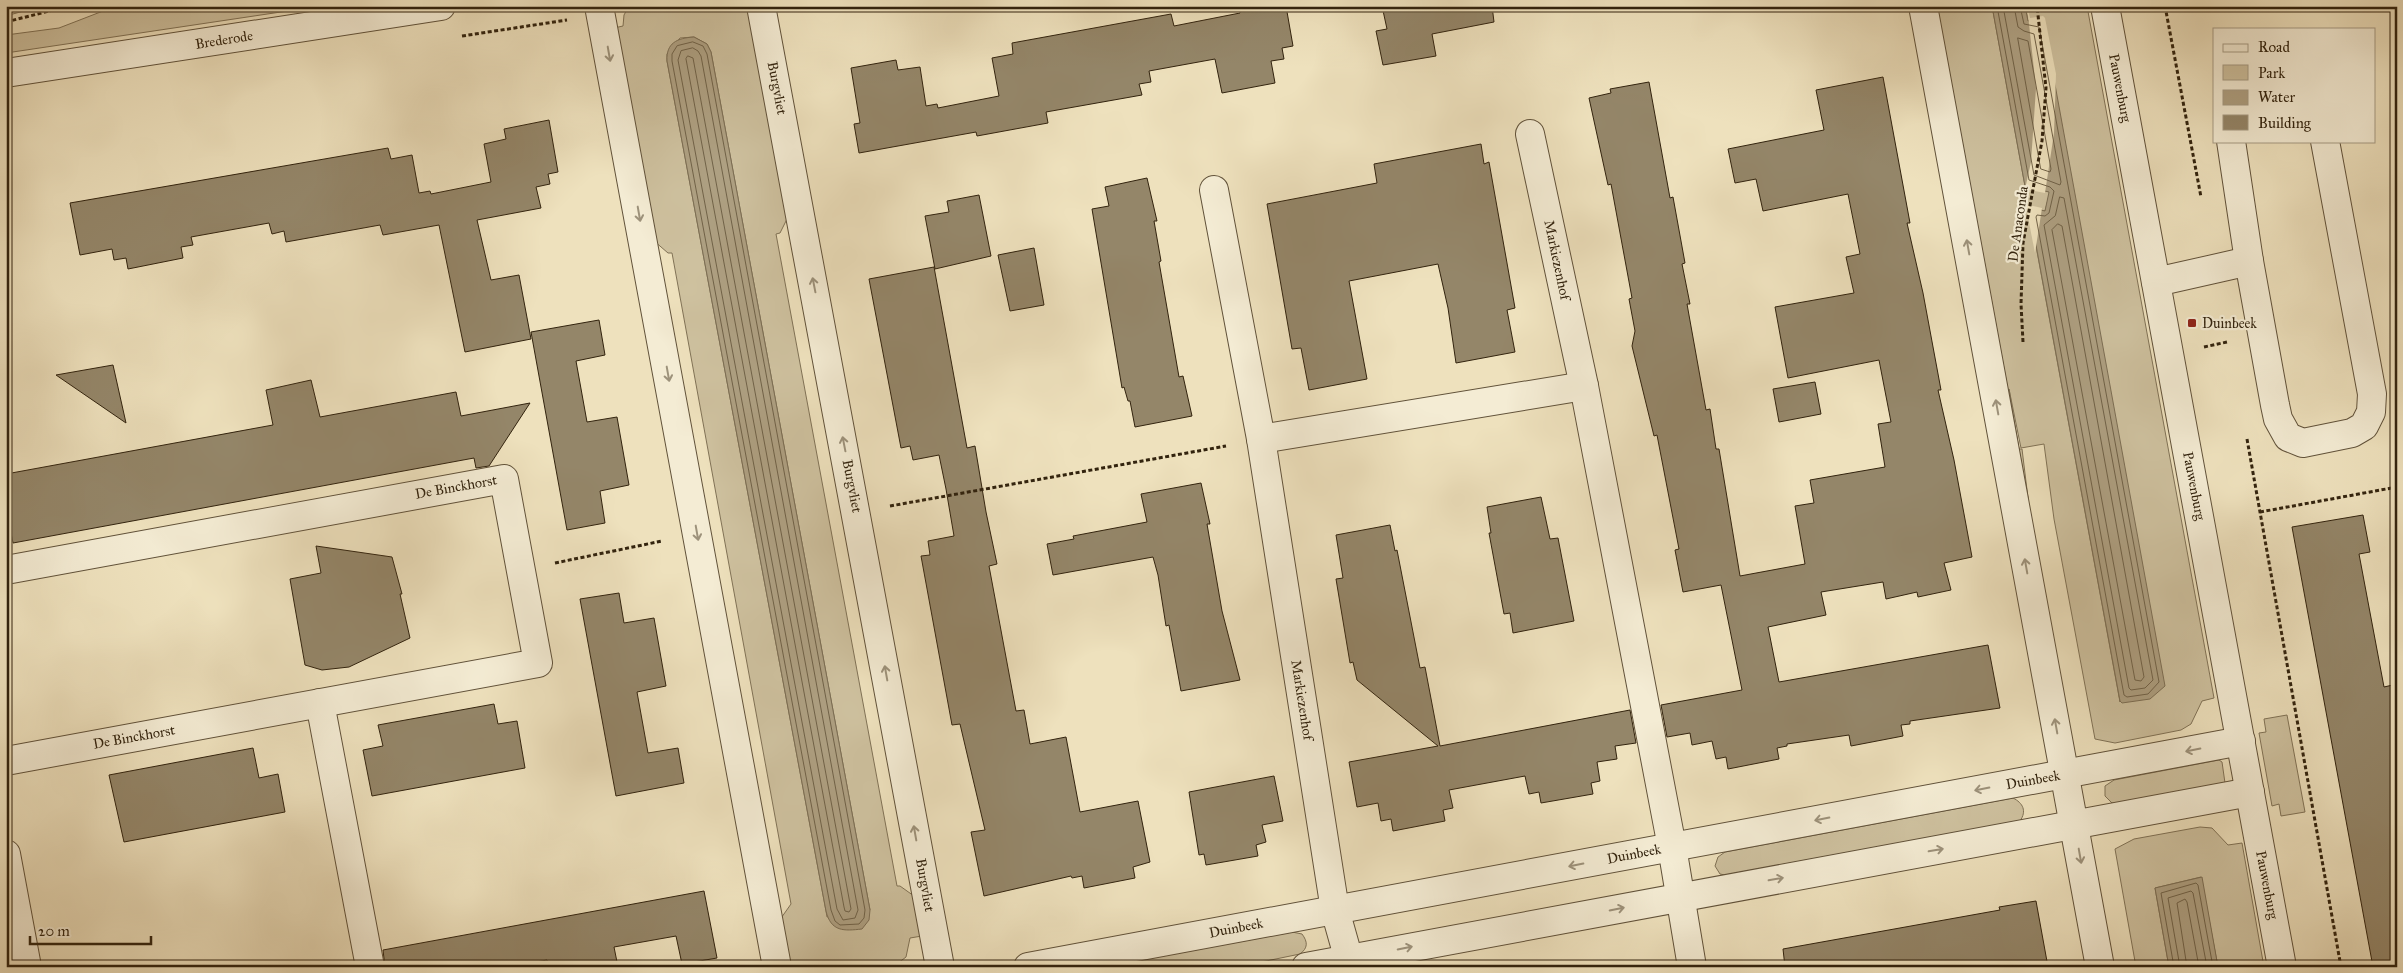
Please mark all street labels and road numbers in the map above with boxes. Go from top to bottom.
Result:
street label: Brederode [194,27,254,53]
street label: Pauwenburg [2105,52,2135,124]
street label: Burgvliet [764,60,790,116]
street label: De Anaconda [2004,185,2032,263]
street label: Markiezenhof [1540,219,1574,304]
street label: Pauwenburg [2179,450,2209,522]
street label: Burgvliet [839,458,865,514]
street label: De Binckhorst [414,471,498,503]
street label: Markiezenhof [1287,659,1317,744]
street label: De Binckhorst [92,721,176,753]
street label: Duinbeek [2005,767,2062,793]
street label: Duinbeek [1605,840,1663,868]
street label: Pauwenburg [2252,849,2282,921]
street label: Burgvliet [912,857,938,913]
street label: Duinbeek [1207,914,1265,942]

